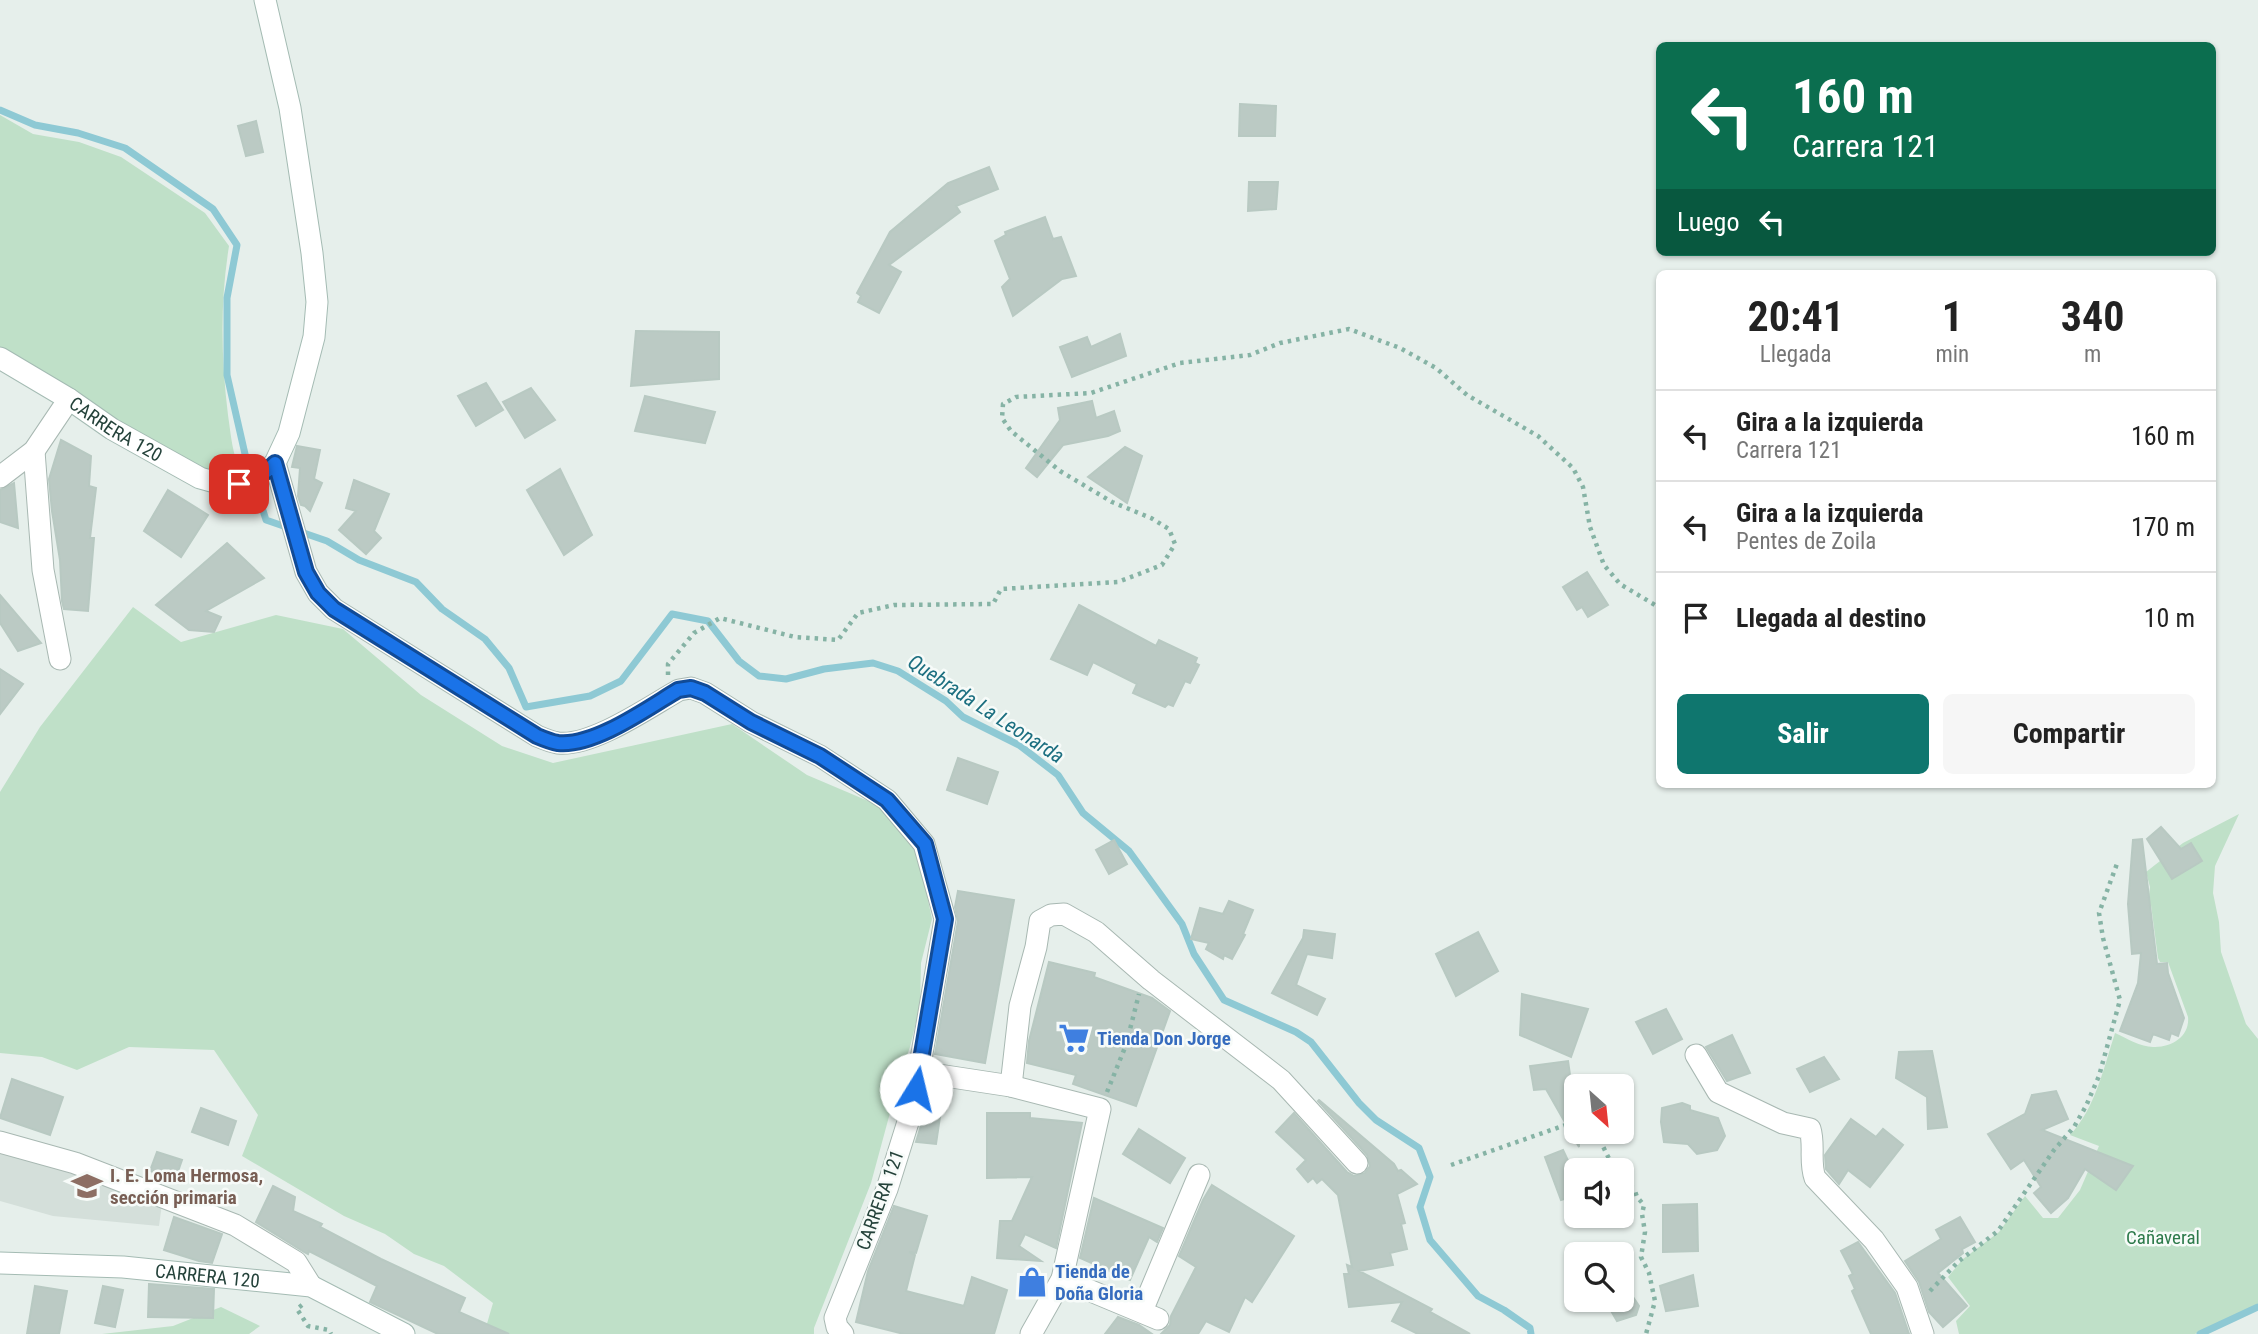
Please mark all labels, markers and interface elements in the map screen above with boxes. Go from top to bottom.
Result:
text: 160 m [1792,68,1914,125]
icon: left [1677,70,1768,161]
text: Carrera 121 [1792,127,1939,165]
icon: left [1753,203,1791,241]
text: Luego [1677,207,1739,237]
text: 20:41 [1748,292,1844,341]
text: 1 [1942,292,1963,341]
text: 340 [2061,292,2124,341]
text: Llegada [1760,341,1832,368]
text: min [1935,341,1969,368]
text: m [2084,341,2101,368]
street label: CARRERA 120 [65,391,166,466]
text: Gira a la izquierda [1736,407,1924,437]
icon: left [1677,417,1715,455]
text: 160 m [2131,421,2195,451]
text: Carrera 121 [1736,437,1842,464]
pin [209,454,269,514]
icon: arrive [220,465,258,503]
text: Gira a la izquierda [1736,498,1924,528]
icon: left [1677,508,1715,546]
text: 170 m [2131,512,2195,542]
text: Pentes de Zoila [1736,528,1876,555]
icon: arrive [1677,599,1715,637]
text: Llegada al destino [1736,603,1926,633]
text: 10 m [2144,603,2195,633]
water label: Quebrada La Leonarda [904,650,1068,768]
button: Salir [1677,694,1929,774]
button: Compartir [1943,694,2195,774]
supermarket icon: Tienda Don Jorge [1057,1021,1091,1055]
place label: Tienda Don Jorge [1097,1027,1231,1050]
position arrow [879,1052,953,1126]
north arrow [1564,1074,1634,1144]
map controls [1564,1074,1634,1312]
street label: CARRERA 121 [851,1147,909,1253]
button: sound [1564,1158,1634,1228]
place label: I. E. Loma Hermosa, sección primaria [110,1164,263,1209]
school or university icon: I. E. Loma Hermosa, sección primaria [70,1169,104,1203]
park label: Cañaveral [2126,1226,2200,1249]
button: search [1564,1242,1634,1312]
street label: CARRERA 120 [154,1259,261,1292]
place label: Tienda de Doña Gloria [1055,1260,1143,1305]
shop icon: Tienda de Doña Gloria [1015,1265,1049,1299]

